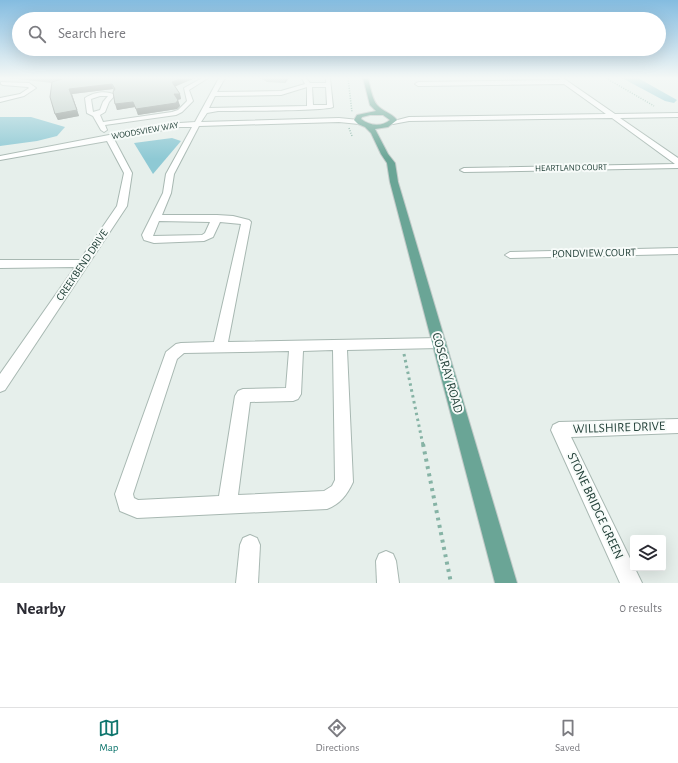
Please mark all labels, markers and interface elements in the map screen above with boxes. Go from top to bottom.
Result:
search box [12,12,666,56]
icon: search [26,23,48,45]
text: Search here [58,26,126,41]
street label: WOODSVIEW WAY [111,121,180,141]
street label: HEARTLAND COURT [535,163,608,173]
street label: CREEKBEND DRIVE [54,227,110,303]
street label: PONDVIEW COURT [552,247,637,259]
street label: COSGRAY ROAD [429,331,465,415]
street label: WILLSHIRE DRIVE [573,420,665,436]
street label: STONE BRIDGE GREEN [565,451,625,561]
map controls [630,535,666,571]
button: layers [630,535,666,571]
text: Nearby [16,600,66,617]
text: 0 results [619,602,662,615]
tab: Map [98,717,120,754]
tab: Directions [315,717,359,754]
tab: Saved [555,717,580,754]

